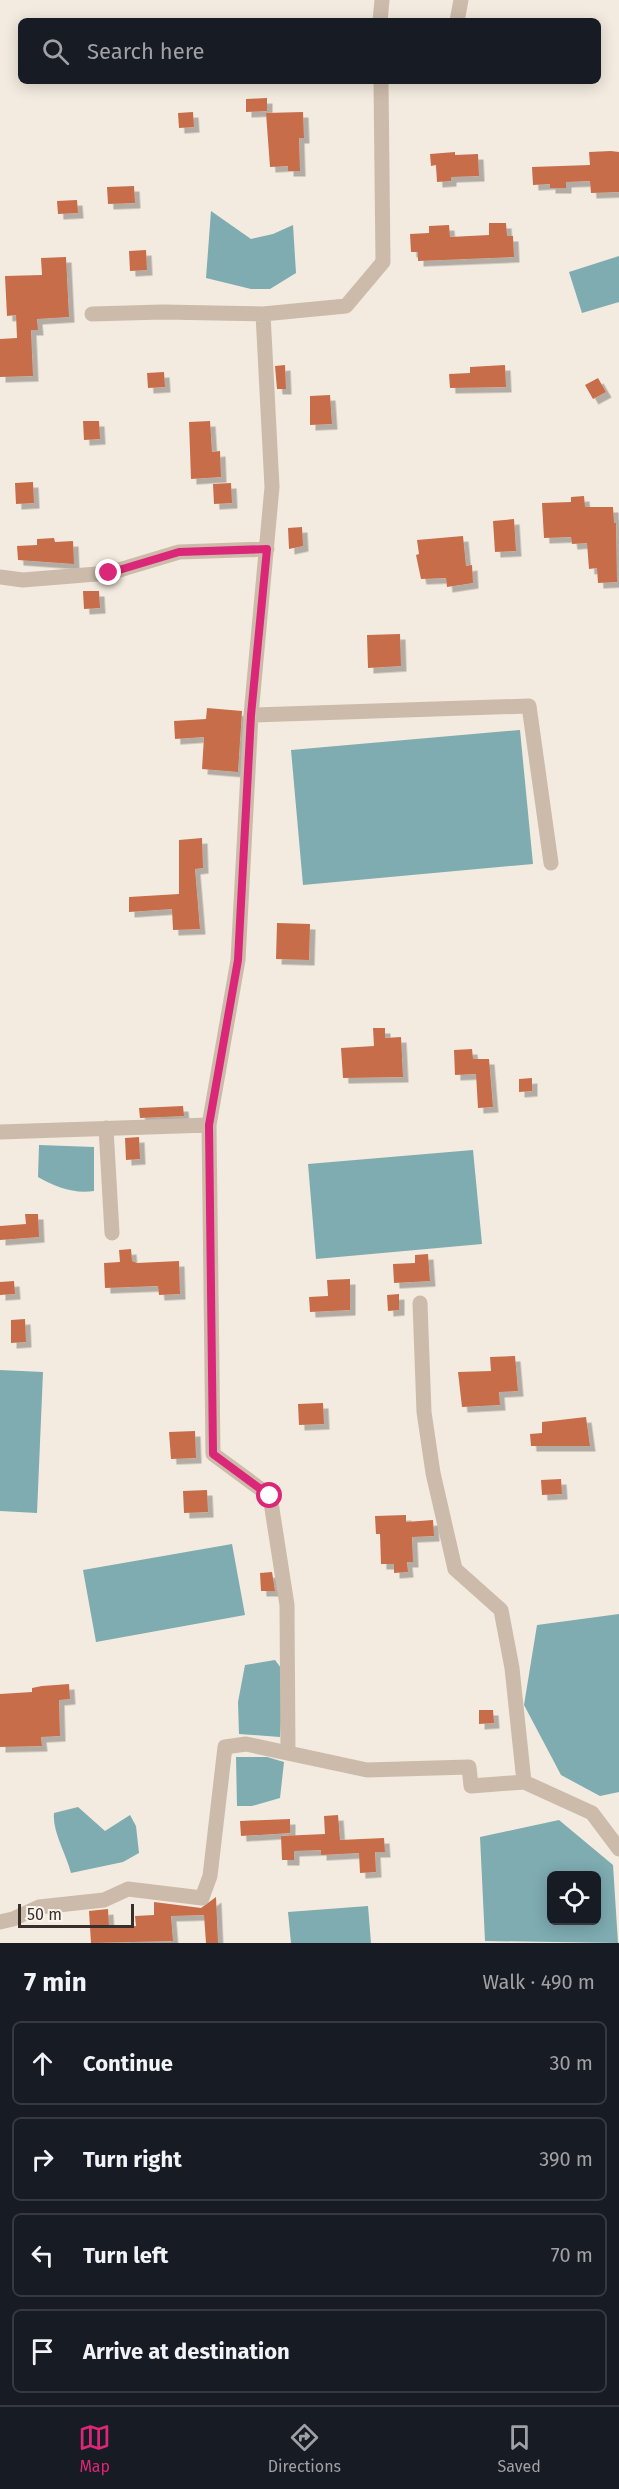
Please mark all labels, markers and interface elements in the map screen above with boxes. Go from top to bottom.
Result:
search box [18,18,601,84]
icon: search [39,35,72,68]
text: Search here [87,38,205,65]
route end [95,559,121,585]
route start [256,1482,282,1508]
map controls [547,1871,601,1925]
button: locate [547,1871,601,1925]
scale bar [18,1901,134,1928]
text: 50 m [27,1905,62,1924]
text: 7 min [24,1967,87,1998]
text: Walk · 490 m [483,1970,595,1994]
icon: ahead [26,2047,59,2080]
text: Continue [83,2050,173,2077]
text: 30 m [549,2051,593,2075]
icon: right [26,2143,59,2176]
text: Turn right [83,2146,182,2173]
text: 390 m [539,2147,593,2171]
icon: left [26,2239,59,2272]
text: Turn left [83,2242,168,2269]
text: 70 m [551,2243,593,2267]
icon: arrive [26,2335,59,2368]
text: Arrive at destination [83,2338,290,2365]
tab: Map [78,2421,111,2476]
tab: Directions [268,2421,341,2476]
tab: Saved [497,2421,541,2476]

